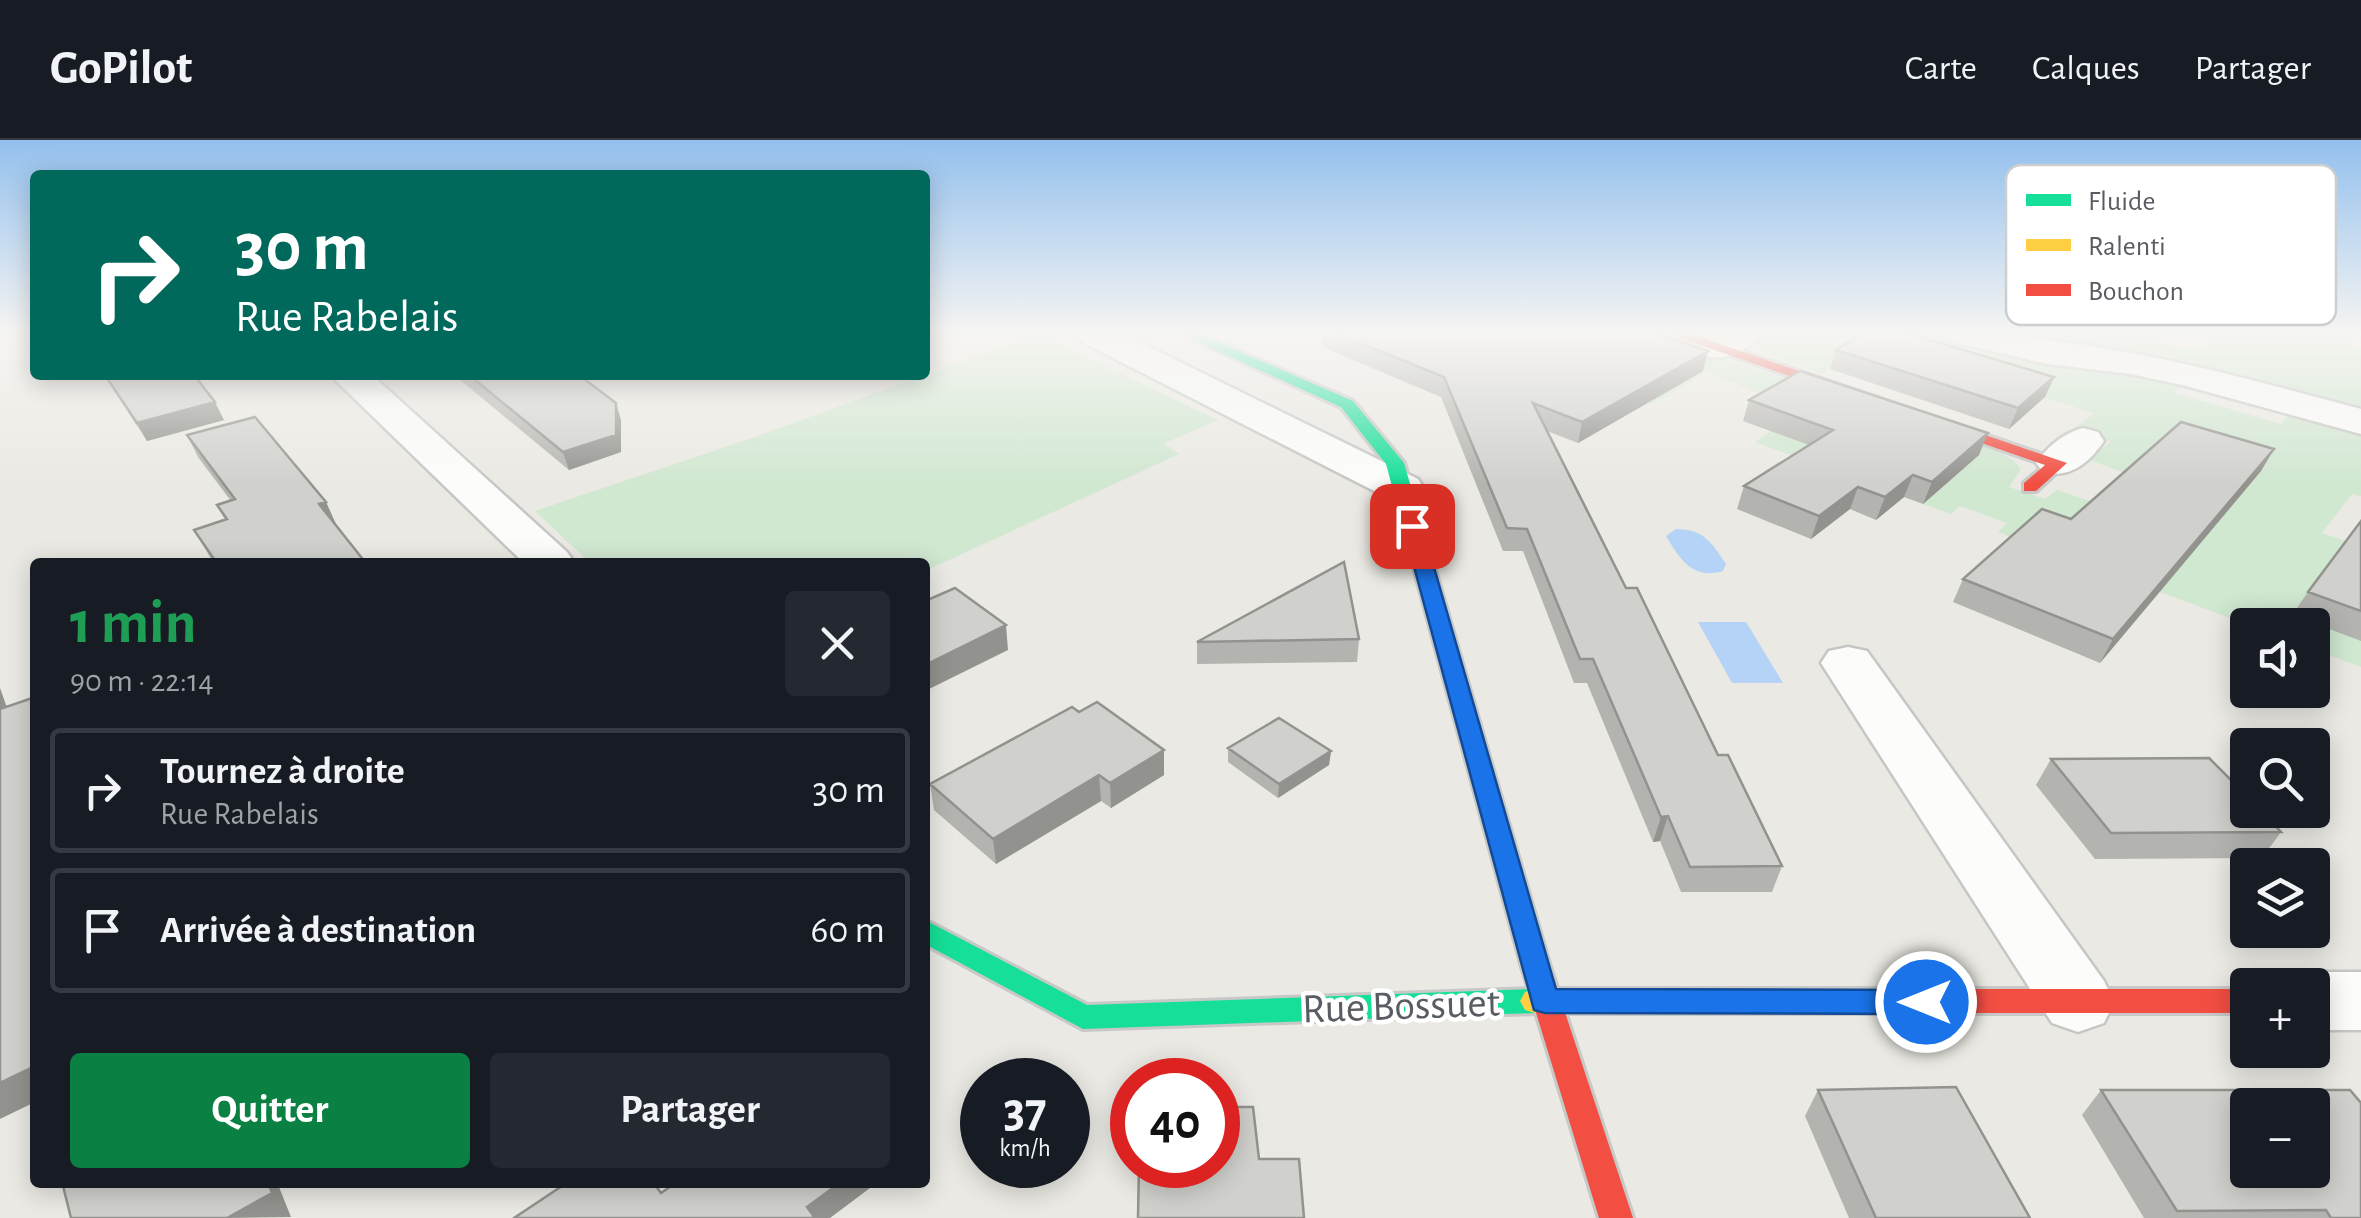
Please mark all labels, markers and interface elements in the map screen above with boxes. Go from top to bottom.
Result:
text: GoPilot [50,45,192,93]
text: Carte [1905,51,1977,86]
text: Calques [2032,51,2140,86]
text: Partager [2195,51,2311,86]
legend [2006,165,2336,325]
text: Fluide [2088,188,2156,216]
icon: right [70,210,200,340]
text: 30 m [235,213,369,283]
text: Ralenti [2088,233,2166,261]
text: Bouchon [2088,278,2184,306]
text: Rue Rabelais [235,295,458,340]
pin [1370,484,1455,569]
icon: arrive [1385,499,1440,554]
button: close [785,591,890,696]
text: 1 min [70,594,196,654]
map controls [2230,608,2330,1188]
button: sound [2230,608,2330,708]
text: 90 m · 22:14 [70,665,214,697]
button: search [2230,728,2330,828]
text: Tournez à droite [160,753,405,791]
icon: right [75,763,130,818]
text: 30 m [813,772,885,810]
text: Rue Rabelais [160,798,319,830]
button: layers [2230,848,2330,948]
icon: arrive [75,903,130,958]
text: Arrivée à destination [160,912,476,950]
text: 60 m [810,912,885,950]
position arrow [1874,950,1978,1054]
button: + [2230,968,2330,1068]
street label: Rue Bossuet [1301,982,1501,1030]
button: Quitter [70,1053,470,1168]
button: Partager [490,1053,890,1168]
speed limit sign: 40 [1110,1058,1240,1188]
text: 37 [1003,1086,1047,1136]
button: − [2230,1088,2330,1188]
text: km/h [999,1136,1051,1161]

